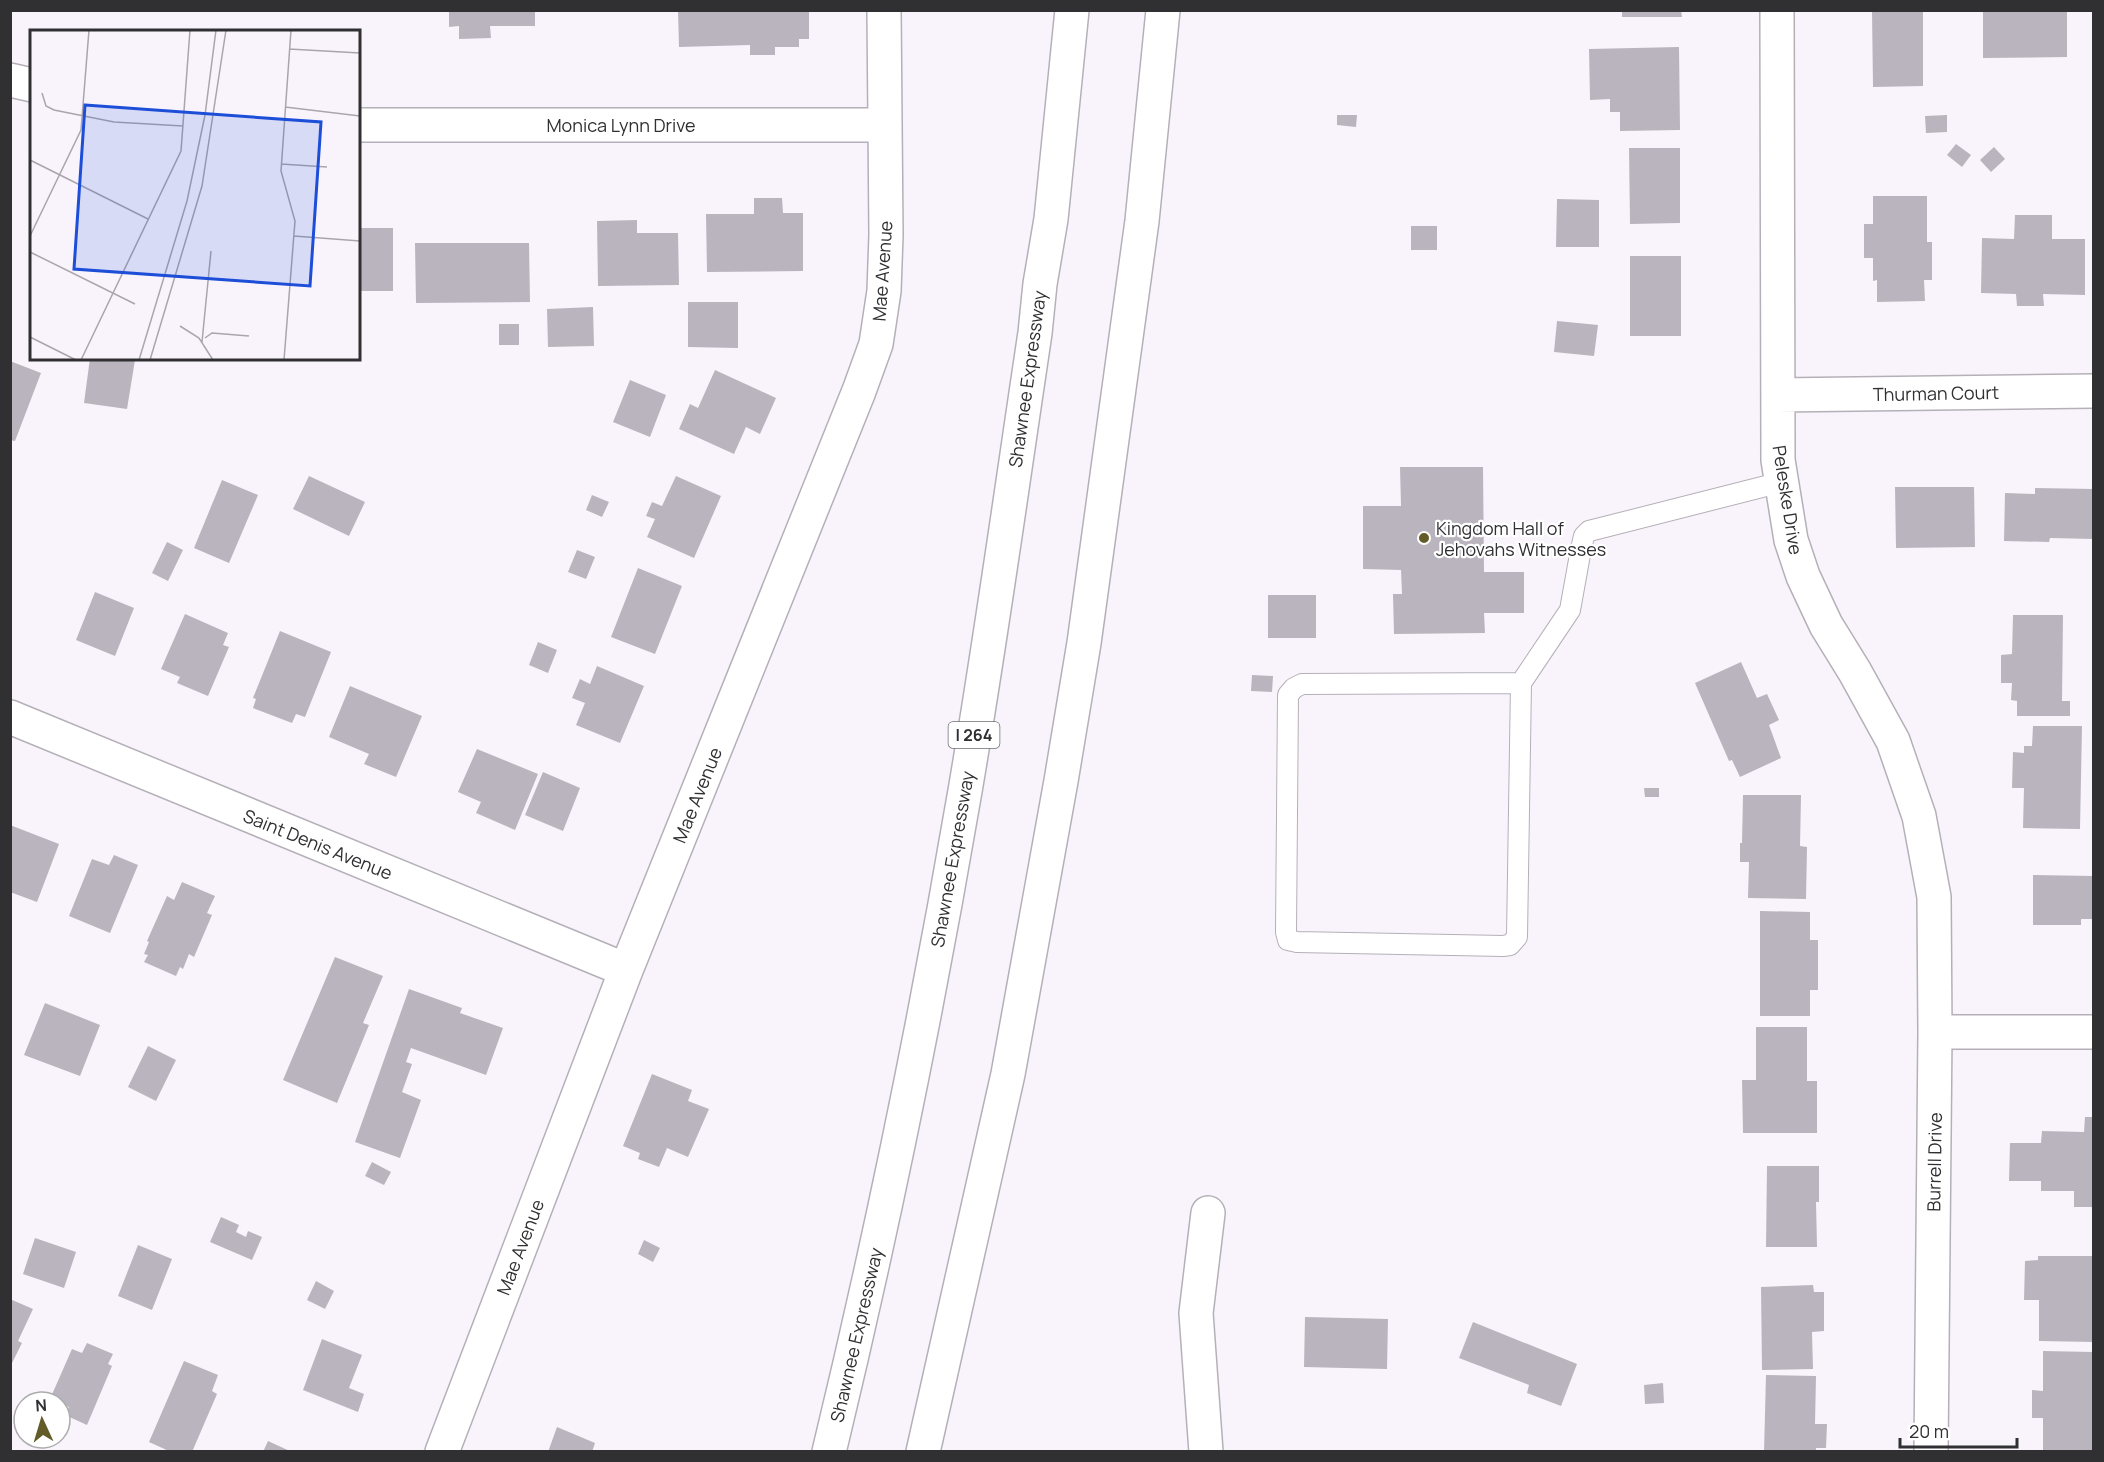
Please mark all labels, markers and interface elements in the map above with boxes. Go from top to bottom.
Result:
inset map [30,30,360,360]
street label: Monica Lynn Drive [546,113,696,137]
street label: Mae Avenue [867,220,897,322]
street label: Shawnee Expressway [1003,288,1051,469]
street label: Thurman Court [1873,380,1999,406]
street label: Peleske Drive [1768,444,1808,556]
place label: Kingdom Hall of Jehovahs Witnesses [1436,516,1606,561]
marker: Kingdom Hall of Jehovahs Witnesses [1417,531,1431,545]
road number: I 264 [948,722,1000,748]
street label: Mae Avenue [667,744,727,846]
street label: Shawnee Expressway [925,769,979,949]
street label: Saint Denis Avenue [240,803,396,885]
street label: Burrell Drive [1921,1112,1947,1212]
street label: Mae Avenue [491,1196,549,1298]
street label: Shawnee Expressway [824,1245,888,1425]
north arrow [12,1390,72,1450]
text: N [34,1394,47,1416]
scale bar [1900,1411,2017,1449]
text: 20 m [1909,1419,1949,1443]

